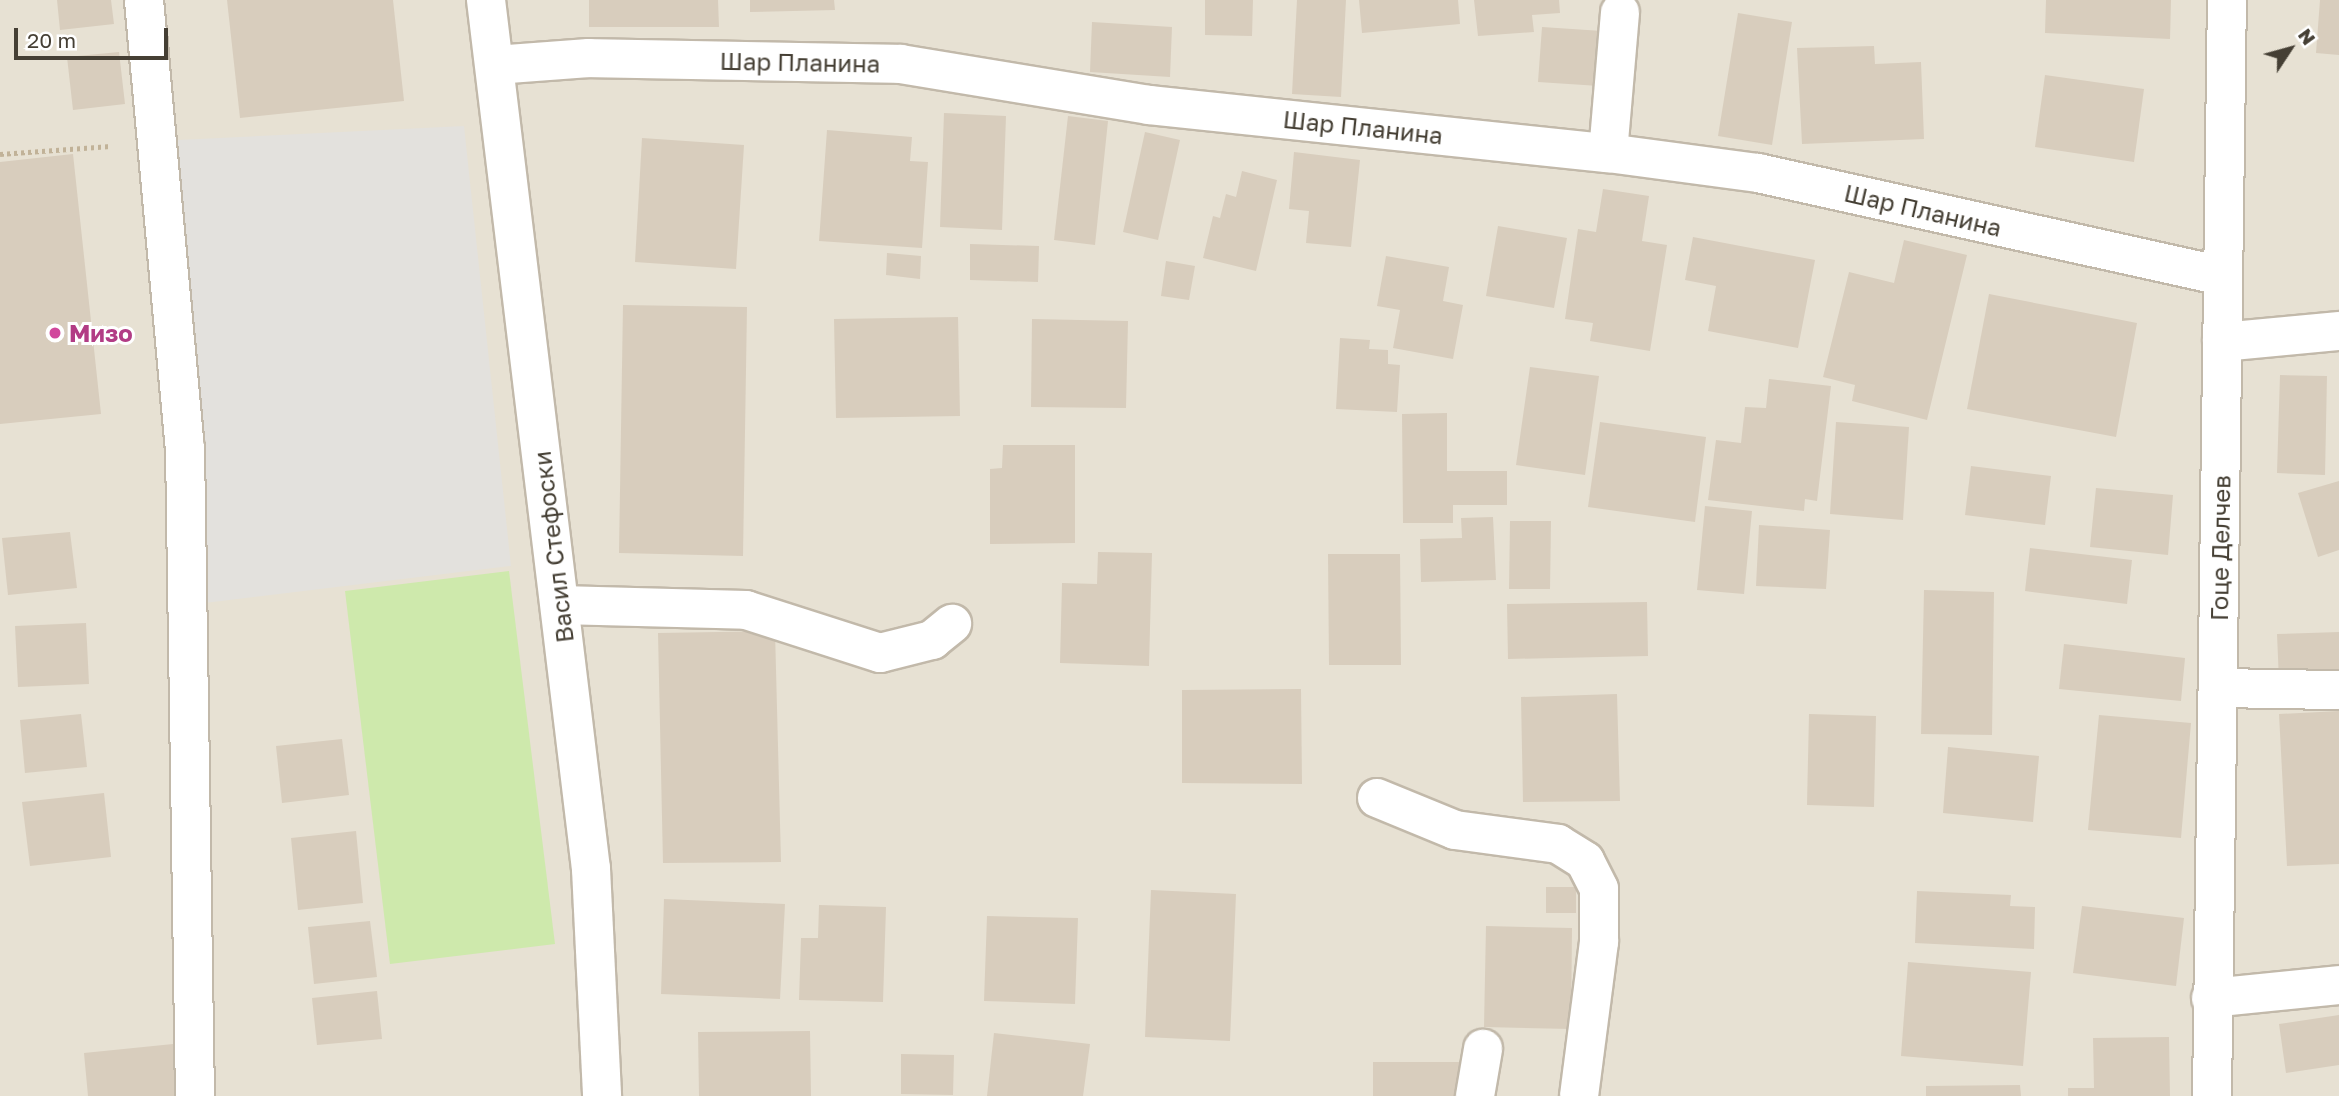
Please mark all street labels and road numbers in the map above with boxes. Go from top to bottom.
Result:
street label: Шар Планина [719,46,881,78]
street label: Шар Планина [1282,104,1444,150]
street label: Шар Планина [1841,178,2005,242]
street label: Васил Стефоски [527,450,579,644]
street label: Гоце Делчев [2204,475,2236,621]

